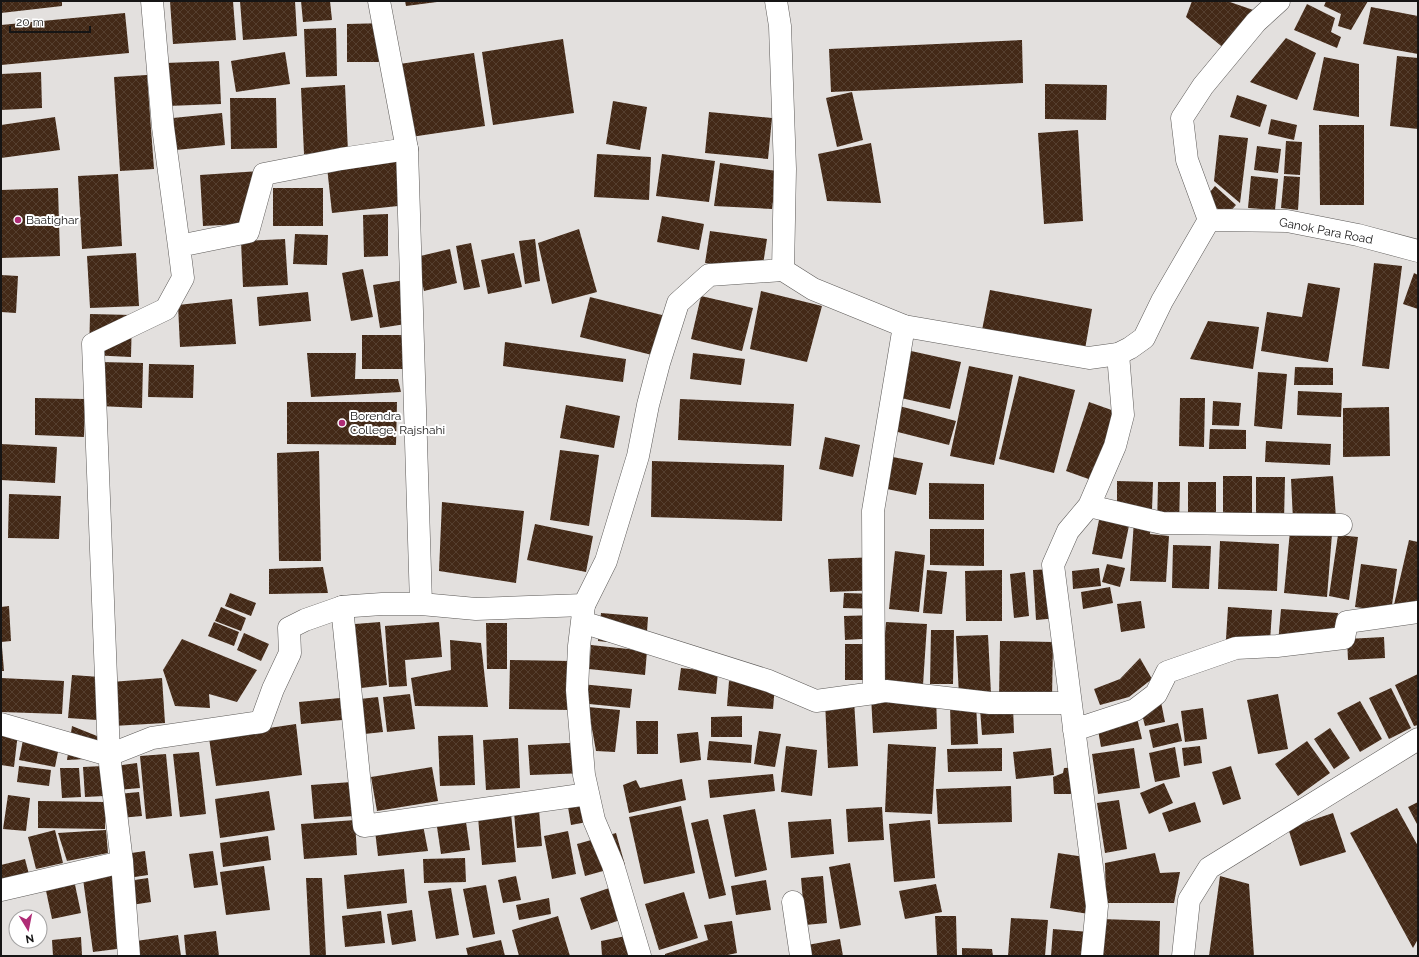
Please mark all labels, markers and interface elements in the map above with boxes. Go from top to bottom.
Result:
scale bar [10,8,90,34]
text: 20 m [16,15,44,29]
place label: Baatighar [26,213,80,227]
marker: Baatighar [13,215,23,225]
street label: Ganok Para Road [1278,215,1374,247]
place label: Borendra College, Rajshahi [350,409,445,437]
marker: Borendra College, Rajshahi [337,418,347,428]
north arrow [8,909,48,949]
text: N [24,931,35,945]

